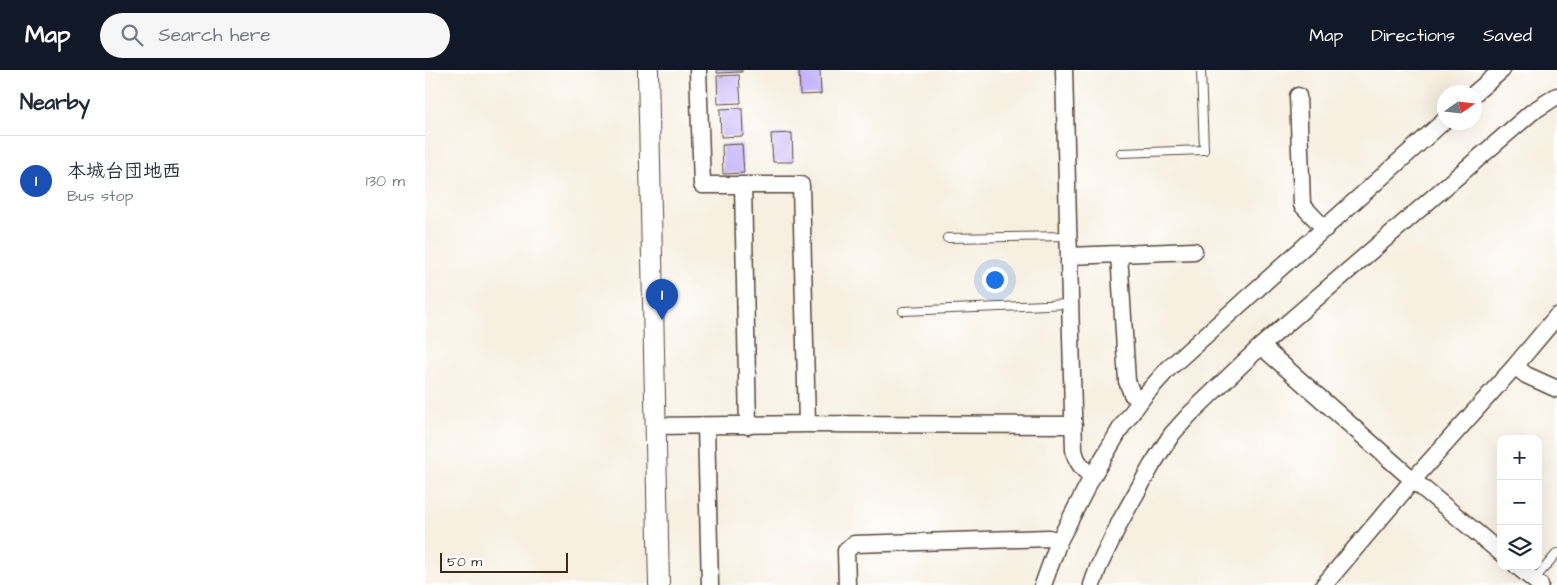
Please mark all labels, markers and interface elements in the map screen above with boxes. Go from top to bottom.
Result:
search box [100,13,450,58]
text: Map [25,18,70,52]
icon: search [118,21,146,49]
text: Search here [158,22,271,49]
text: Map [1309,23,1343,48]
text: Directions [1371,23,1455,48]
text: Saved [1483,23,1532,48]
north arrow [1437,85,1482,130]
text: Nearby [20,88,90,117]
text: 本城台団地西 [67,158,181,185]
text: 1 [35,170,37,192]
text: 130 m [366,170,405,192]
text: Bus stop [67,185,133,207]
your location [982,267,1008,293]
pin: 1 [646,279,678,320]
map controls [1497,435,1542,570]
button: + [1497,435,1542,480]
button: − [1497,480,1542,525]
button: layers [1497,525,1542,570]
scale bar [440,550,567,573]
text: 50 m [447,552,482,572]

